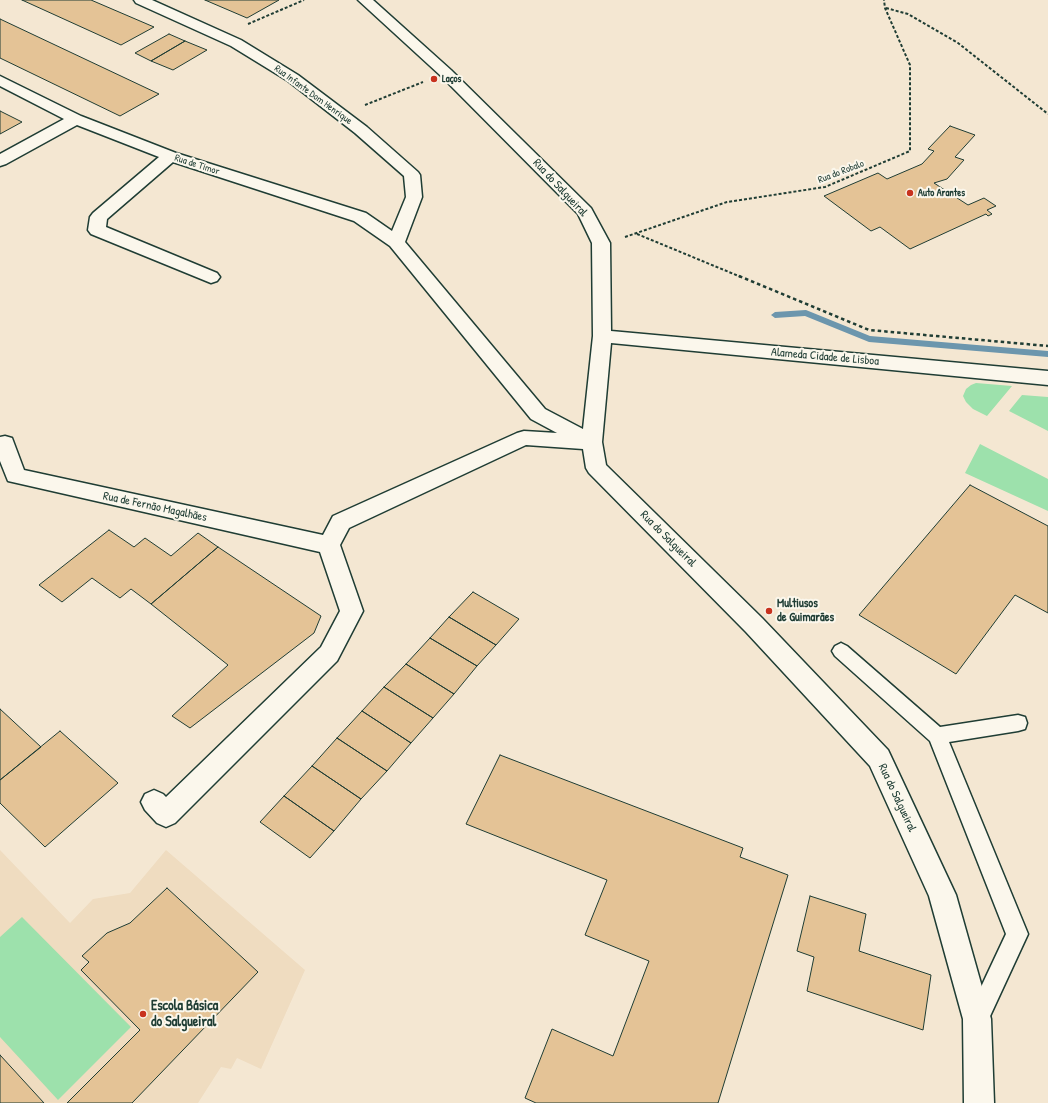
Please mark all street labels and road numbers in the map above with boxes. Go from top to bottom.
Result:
street label: Rua Infante Dom Henrique [272,63,354,127]
street label: Rua de Timor [173,152,221,178]
street label: Rua do Salgueiral [530,156,590,220]
street label: Rua do Robalo [816,158,866,186]
street label: Alameda Cidade de Lisboa [770,345,880,369]
street label: Rua de Fernão Magalhães [102,489,208,525]
street label: Rua do Salgueiral [637,508,699,570]
street label: Rua do Salgueiral [875,762,919,834]

